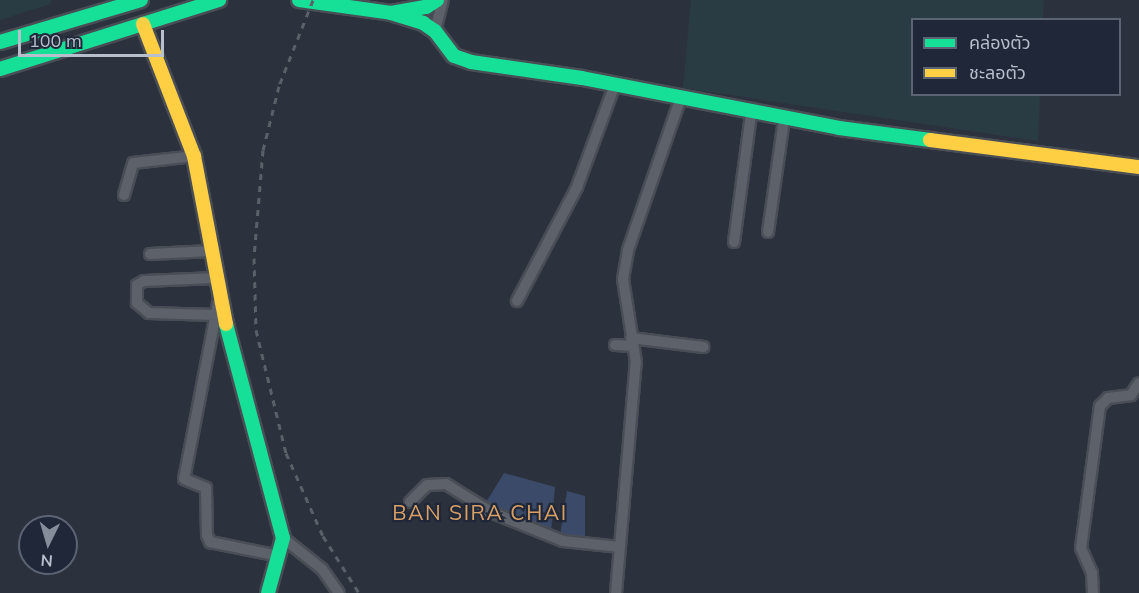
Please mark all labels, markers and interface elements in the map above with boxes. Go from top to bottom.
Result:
scale bar [21,18,166,56]
legend [911,18,1121,96]
text: 100 m [29,29,82,52]
text: คล่องตัว [969,31,1031,54]
text: ชะลอตัว [969,61,1026,84]
district label: BAN SIRA CHAI [392,499,568,525]
north arrow [18,515,78,575]
text: N [40,550,54,571]

